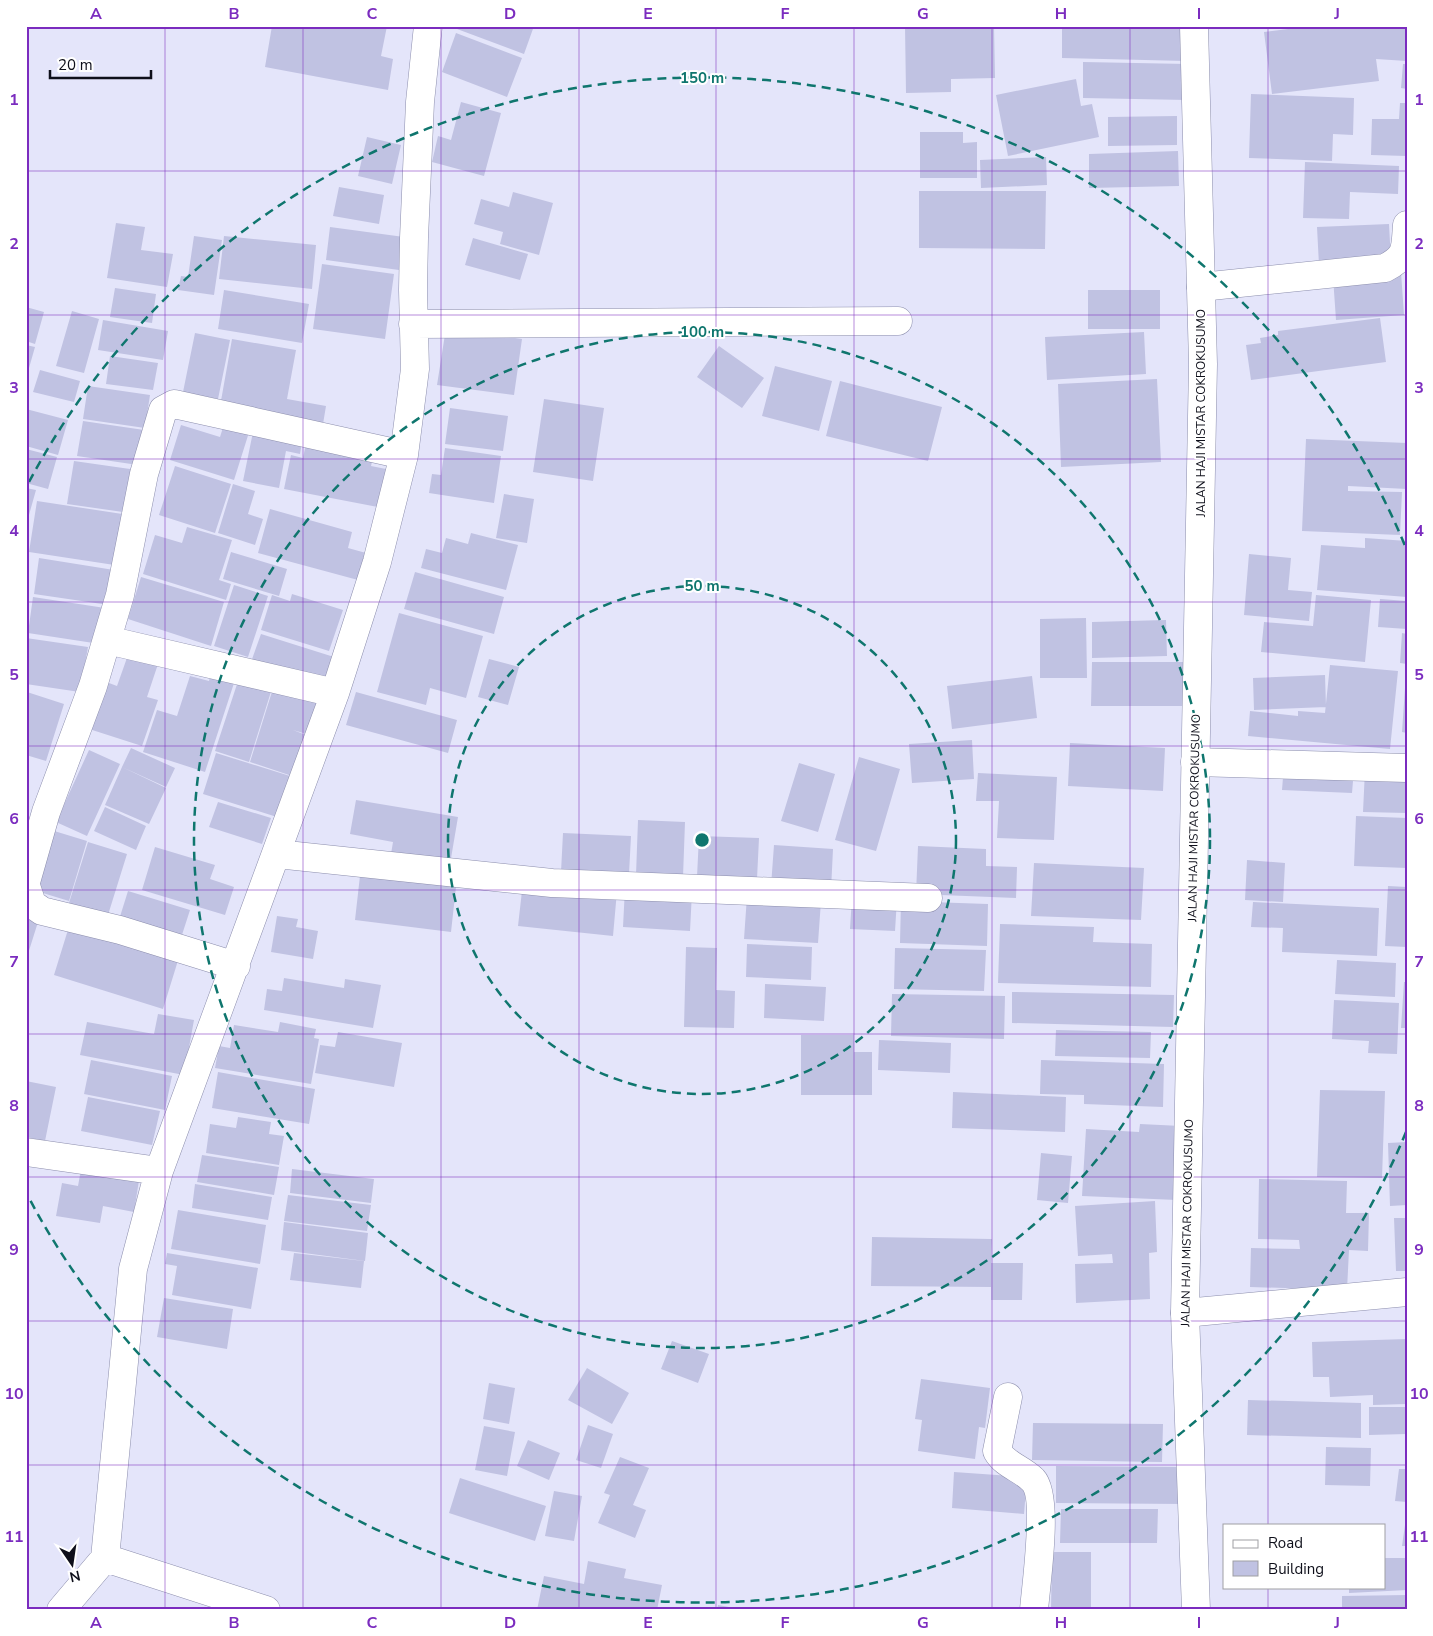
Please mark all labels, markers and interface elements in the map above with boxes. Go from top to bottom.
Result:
text: A [90,3,102,25]
text: B [228,3,240,25]
text: C [367,3,378,25]
text: D [504,3,516,25]
text: E [643,3,653,25]
text: F [781,3,790,25]
text: G [917,3,929,25]
text: H [1055,3,1067,25]
text: I [1197,3,1201,25]
text: J [1333,3,1340,25]
scale bar [50,48,151,80]
text: 20 m [58,55,93,75]
text: 150 m [680,68,724,88]
text: 1 [9,89,19,111]
text: 1 [1414,89,1424,111]
text: 2 [9,233,19,255]
text: 2 [1414,233,1424,255]
street label: JALAN HAJI MISTAR COKROKUSUMO [1193,309,1209,518]
text: 100 m [680,322,724,342]
text: 3 [9,377,19,399]
text: 3 [1414,377,1424,399]
text: 4 [9,520,19,542]
text: 4 [1414,520,1424,542]
text: 50 m [684,576,720,596]
text: 5 [9,664,19,686]
text: 5 [1414,664,1424,686]
street label: JALAN HAJI MISTAR COKROKUSUMO [1184,714,1204,923]
text: 6 [9,808,19,830]
text: 6 [1414,808,1424,830]
centre of rings [693,831,711,849]
text: 7 [9,951,19,973]
text: 7 [1414,951,1424,973]
text: 8 [9,1095,19,1117]
text: 8 [1414,1095,1424,1117]
street label: JALAN HAJI MISTAR COKROKUSUMO [1177,1119,1197,1328]
text: 9 [9,1239,19,1261]
text: 9 [1414,1239,1424,1261]
text: 10 [4,1383,24,1405]
text: 10 [1409,1383,1429,1405]
legend [1223,1524,1386,1588]
text: 11 [4,1526,24,1548]
text: 11 [1409,1526,1429,1548]
text: Road [1268,1533,1303,1553]
north arrow [48,1538,98,1588]
text: Building [1268,1559,1324,1579]
text: N [68,1566,82,1587]
text: A [90,1612,102,1634]
text: B [228,1612,240,1634]
text: C [367,1612,378,1634]
text: D [504,1612,516,1634]
text: E [643,1612,653,1634]
text: F [781,1612,790,1634]
text: G [917,1612,929,1634]
text: H [1055,1612,1067,1634]
text: I [1197,1612,1201,1634]
text: J [1333,1612,1340,1634]

